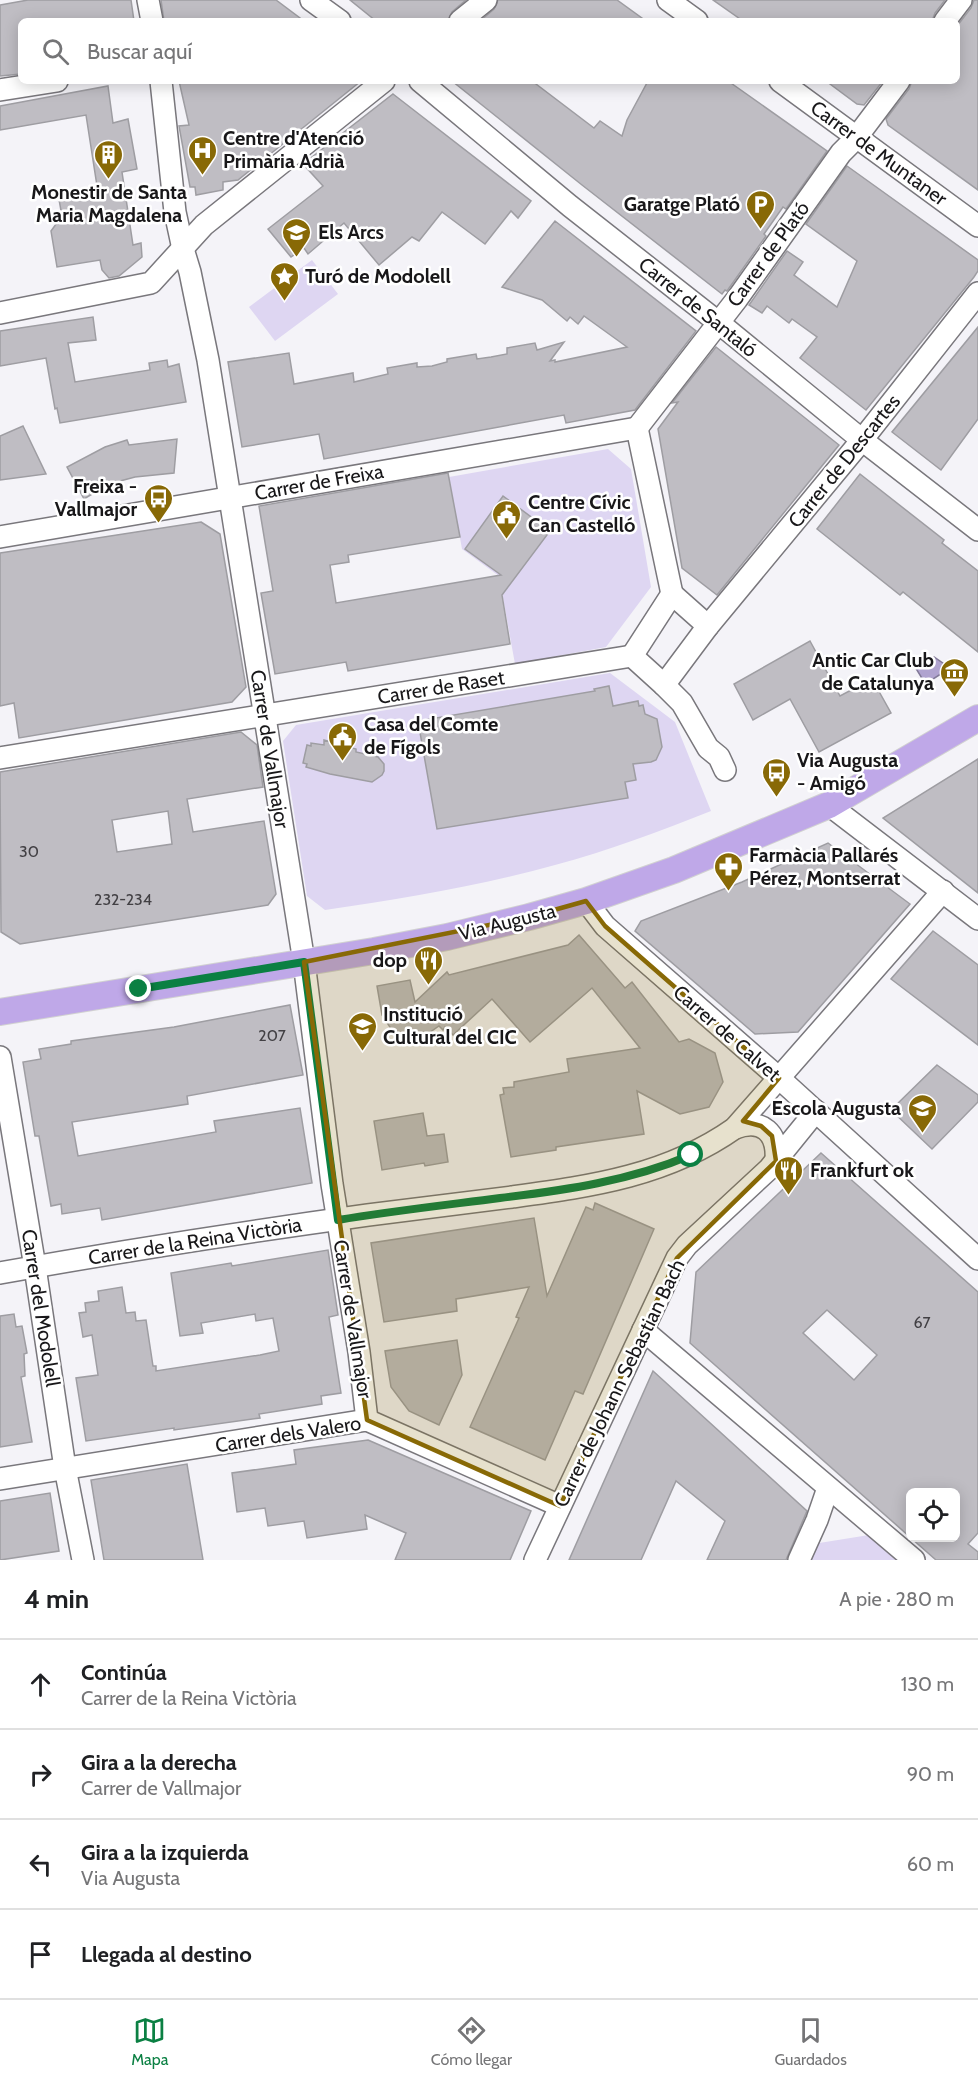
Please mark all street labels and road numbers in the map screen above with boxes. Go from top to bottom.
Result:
street label: Carrer de Muntaner [806,95,952,211]
street label: Carrer de Plató [722,197,814,311]
street label: Carrer de Santaló [634,252,762,362]
street label: Carrer de Descartes [783,390,905,532]
street label: Carrer de Freixa [253,459,386,505]
street label: Carrer de Raset [376,665,506,709]
street label: Carrer de Vallmajor [246,668,294,831]
street label: Via Augusta [456,898,558,946]
street label: Carrer de Calvet [668,980,786,1086]
street label: Carrer de la Reina Victòria [87,1212,304,1270]
street label: Carrer del Modolell [17,1227,65,1389]
street label: Carrer de Vallmajor [329,1238,377,1401]
street label: Carrer de Johann Sebastian Bach [548,1255,690,1511]
street label: Carrer dels Valero [213,1411,363,1457]

